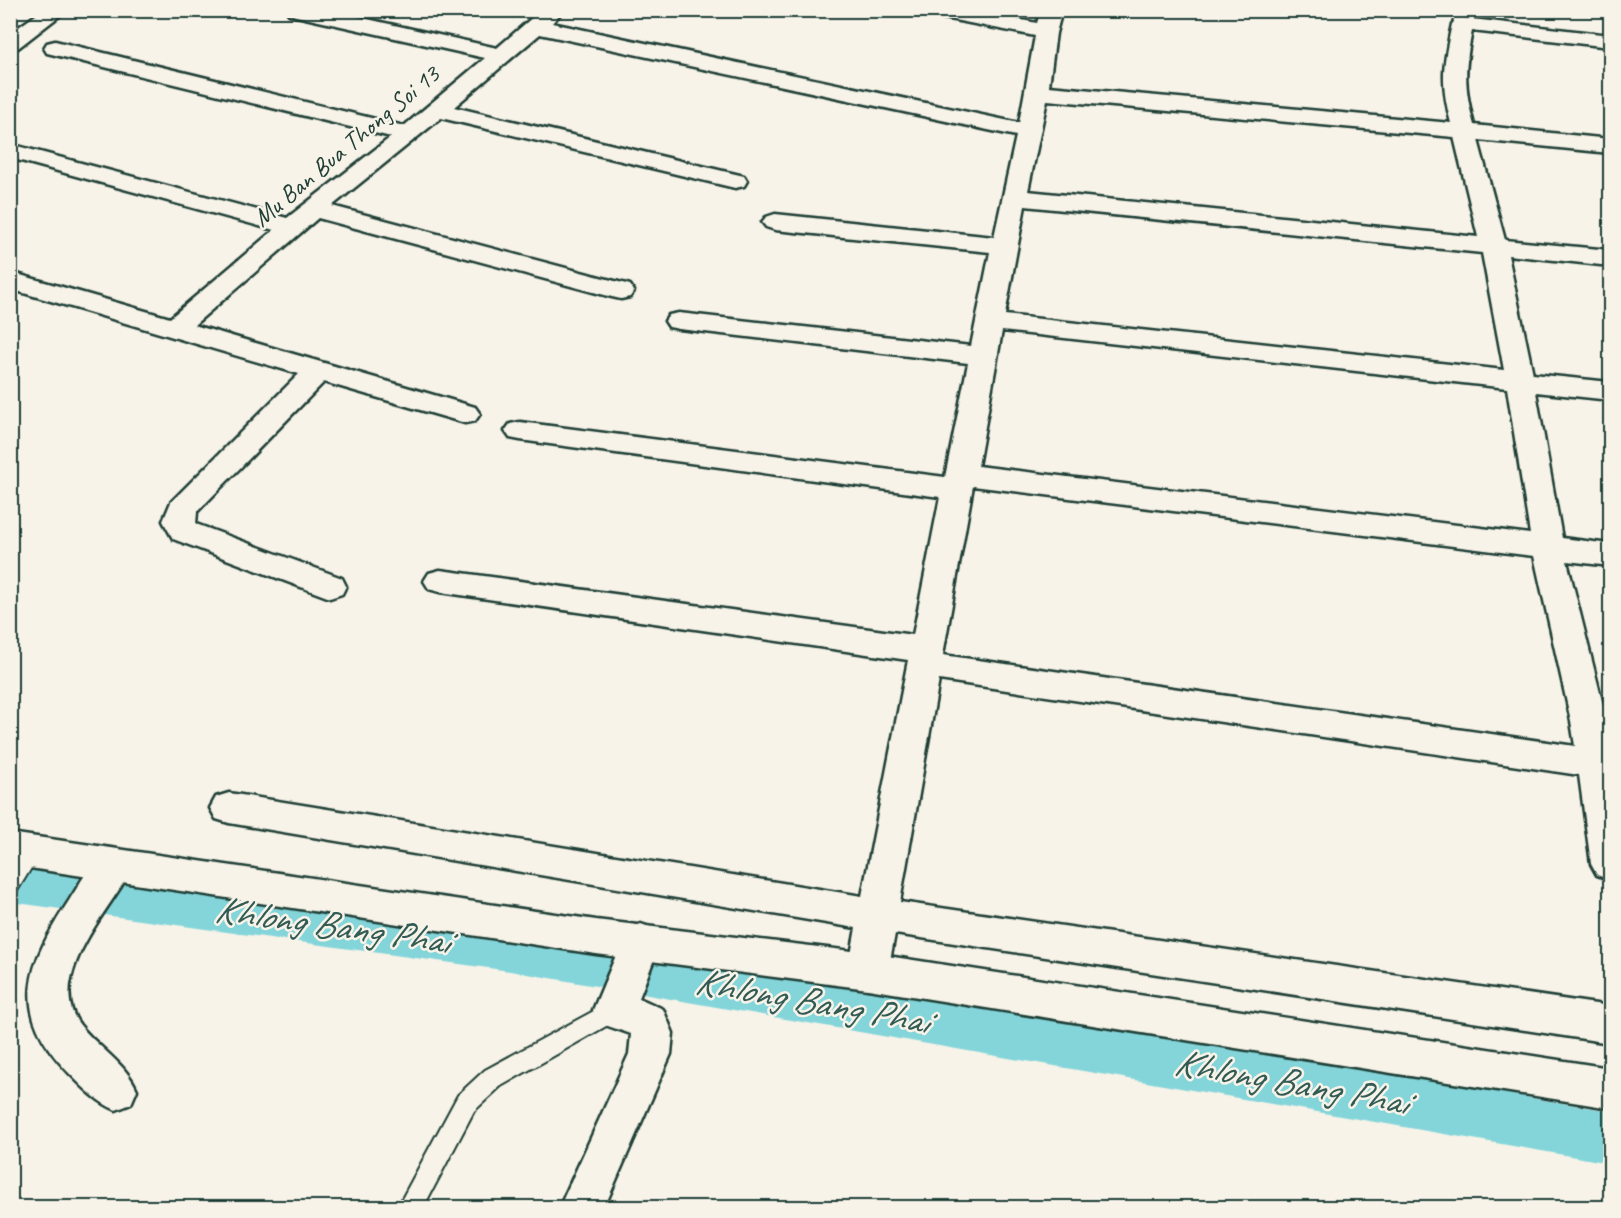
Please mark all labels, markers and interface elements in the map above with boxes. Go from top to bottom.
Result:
street label: Mu Ban Bua Thong Soi 13 [246,57,448,234]
water label: Khlong Bang Phai [212,884,462,967]
water label: Khlong Bang Phai [692,956,942,1047]
water label: Khlong Bang Phai [1171,1037,1421,1128]

